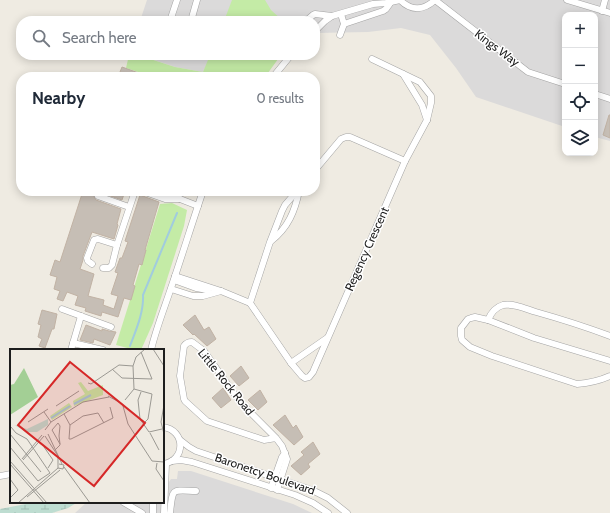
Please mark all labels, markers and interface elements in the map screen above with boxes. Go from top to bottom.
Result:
map controls [562,12,598,156]
button: + [562,12,598,48]
search box [16,16,320,60]
street label: Kings Way [472,26,523,69]
icon: search [30,27,52,49]
text: Search here [62,29,137,47]
button: − [562,48,598,84]
button: locate [562,84,598,120]
text: Nearby [32,88,85,108]
text: 0 results [256,90,304,106]
button: layers [562,120,598,156]
street label: Regency Crescent [341,204,392,293]
street label: Little Rock Road [195,345,258,418]
inset map [10,349,164,503]
street label: Baronetcy Boulevard [213,449,317,498]

